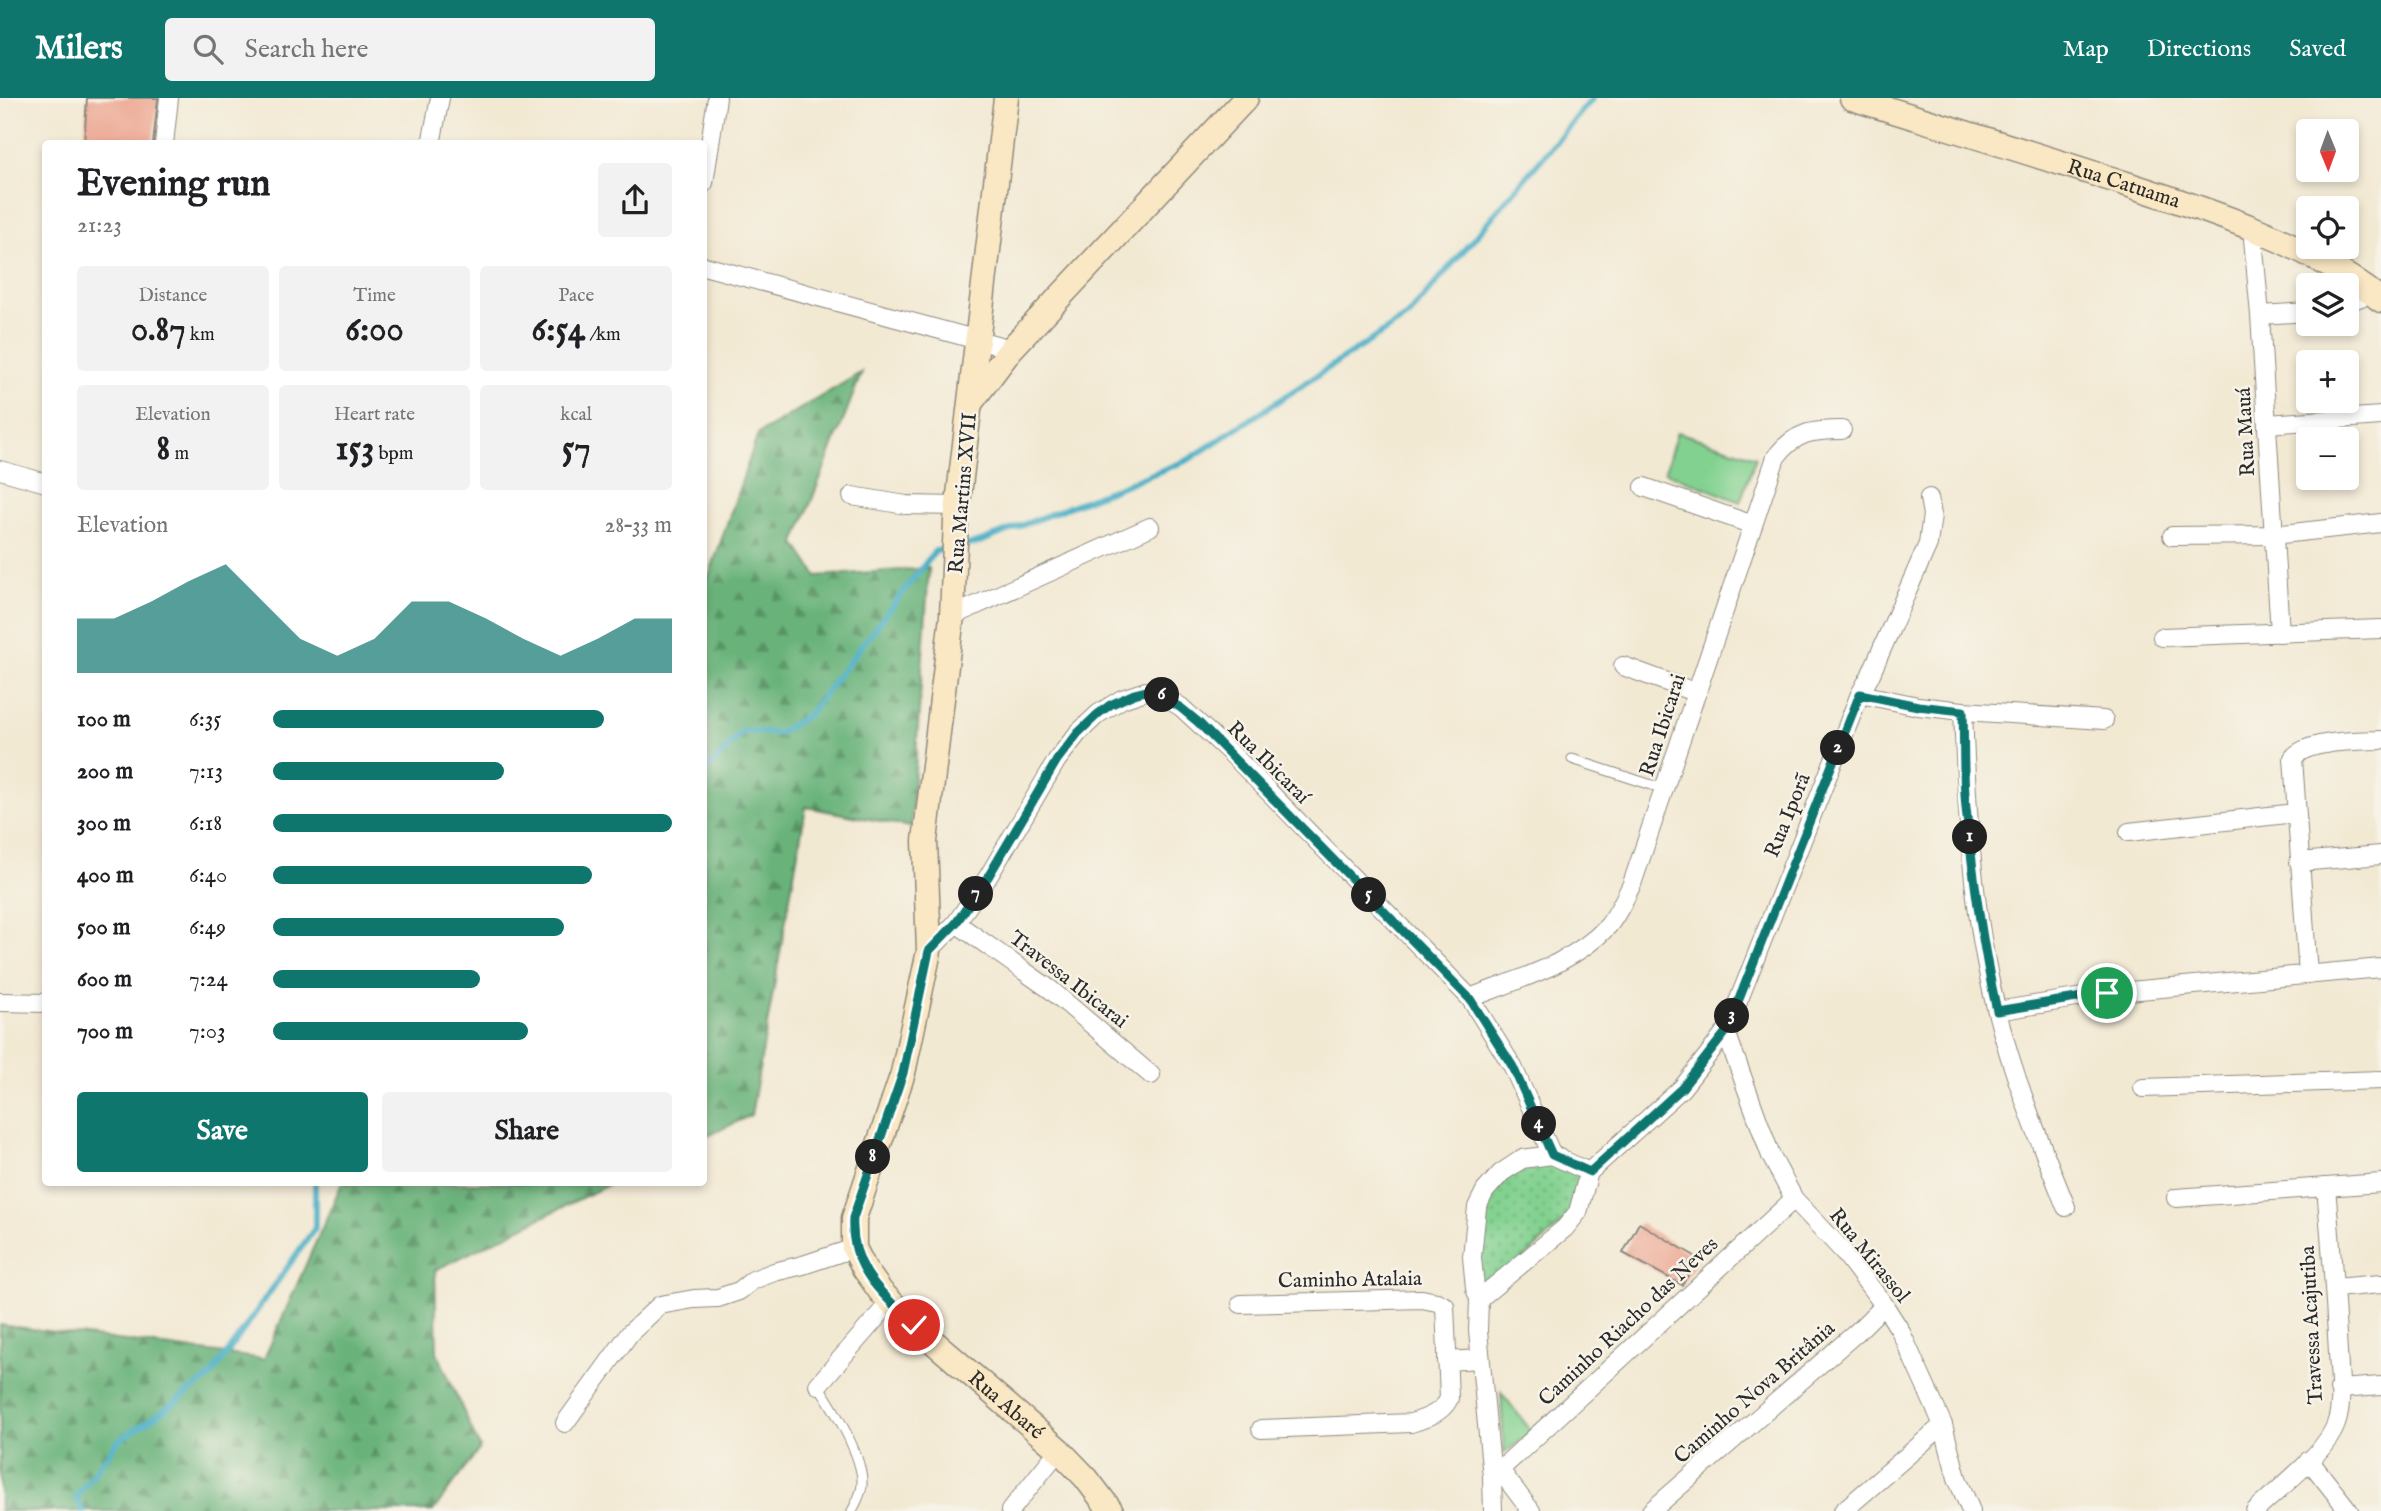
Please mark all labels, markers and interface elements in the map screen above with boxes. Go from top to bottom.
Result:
search box [165,18,655,81]
text: Milers [35,28,123,70]
icon: search [189,30,227,68]
text: Search here [245,33,369,66]
text: Map [2063,34,2109,65]
text: Directions [2147,34,2251,65]
text: Saved [2289,34,2346,65]
north arrow [2296,119,2359,182]
map controls [2296,119,2359,490]
street label: Rua Catuama [2064,154,2184,216]
text: Evening run [77,161,271,209]
button: share [598,163,672,237]
button: locate [2296,196,2359,259]
text: 21:23 [77,211,122,240]
button: layers [2296,273,2359,336]
text: Distance [138,284,207,308]
text: Time [353,284,396,308]
text: Pace [558,284,594,308]
text: 0.87 [131,308,186,353]
text: 6:00 [345,308,404,353]
text: 6:54 [532,308,585,353]
text: km [186,323,215,347]
text: /km [585,323,621,347]
button: + [2296,350,2359,413]
street label: Rua Mauá [2231,386,2262,477]
text: Elevation [135,403,211,427]
text: Heart rate [334,403,415,427]
text: kcal [560,403,592,427]
street label: Rua Martins XVII [943,411,984,575]
text: 8 [157,427,170,472]
text: 153 [335,427,374,472]
text: 57 [562,427,591,472]
button: − [2296,427,2359,490]
text: m [170,442,189,466]
text: bpm [374,442,414,466]
text: Elevation [77,511,168,540]
text: 28–33 m [605,511,672,540]
street label: Rua Ibicarai [1634,671,1693,780]
pin: 6 [1144,678,1180,712]
text: 6 [1157,682,1166,706]
text: 100 m [77,705,131,734]
text: 6:35 [189,705,222,734]
street label: Rua Ibicaraí [1221,716,1316,811]
pin: 2 [1820,730,1856,766]
text: 2 [1833,735,1842,759]
text: 200 m [77,757,133,786]
text: 7:13 [189,757,223,786]
street label: Rua Iporã [1759,769,1818,862]
text: 300 m [77,809,131,838]
text: 6:18 [189,809,222,838]
pin: 1 [1952,820,1988,854]
text: 1 [1966,824,1973,848]
text: 400 m [77,861,134,890]
text: 6:40 [189,861,227,890]
pin: 7 [958,876,993,912]
pin: 5 [1352,878,1386,912]
text: 7 [971,881,980,905]
text: 5 [1365,882,1372,906]
text: 500 m [77,913,131,942]
text: 6:49 [189,913,226,942]
street label: Travessa Ibicarai [1003,925,1133,1035]
pin [2077,963,2137,1023]
text: 600 m [77,965,132,994]
text: 7:24 [189,965,228,994]
icon: arrive [2088,974,2126,1012]
pin: 3 [1714,998,1750,1034]
text: 3 [1728,1003,1735,1027]
text: 700 m [77,1017,133,1046]
text: 7:03 [189,1017,226,1046]
button: Save [77,1092,368,1172]
button: Share [382,1092,672,1172]
pin: 4 [1522,1107,1556,1142]
text: 4 [1534,1111,1543,1135]
pin: 8 [856,1140,890,1174]
text: 8 [869,1144,876,1168]
street label: Rua Mirassol [1822,1203,1915,1309]
street label: Caminho Riacho das Neves [1533,1232,1725,1413]
street label: Travessa Acajutiba [2295,1244,2330,1405]
street label: Caminho Atalaia [1278,1266,1423,1295]
pin [884,1295,944,1355]
icon: check [895,1306,933,1344]
street label: Caminho Nova Britânia [1669,1315,1842,1471]
street label: Rua Abaré [962,1365,1050,1446]

